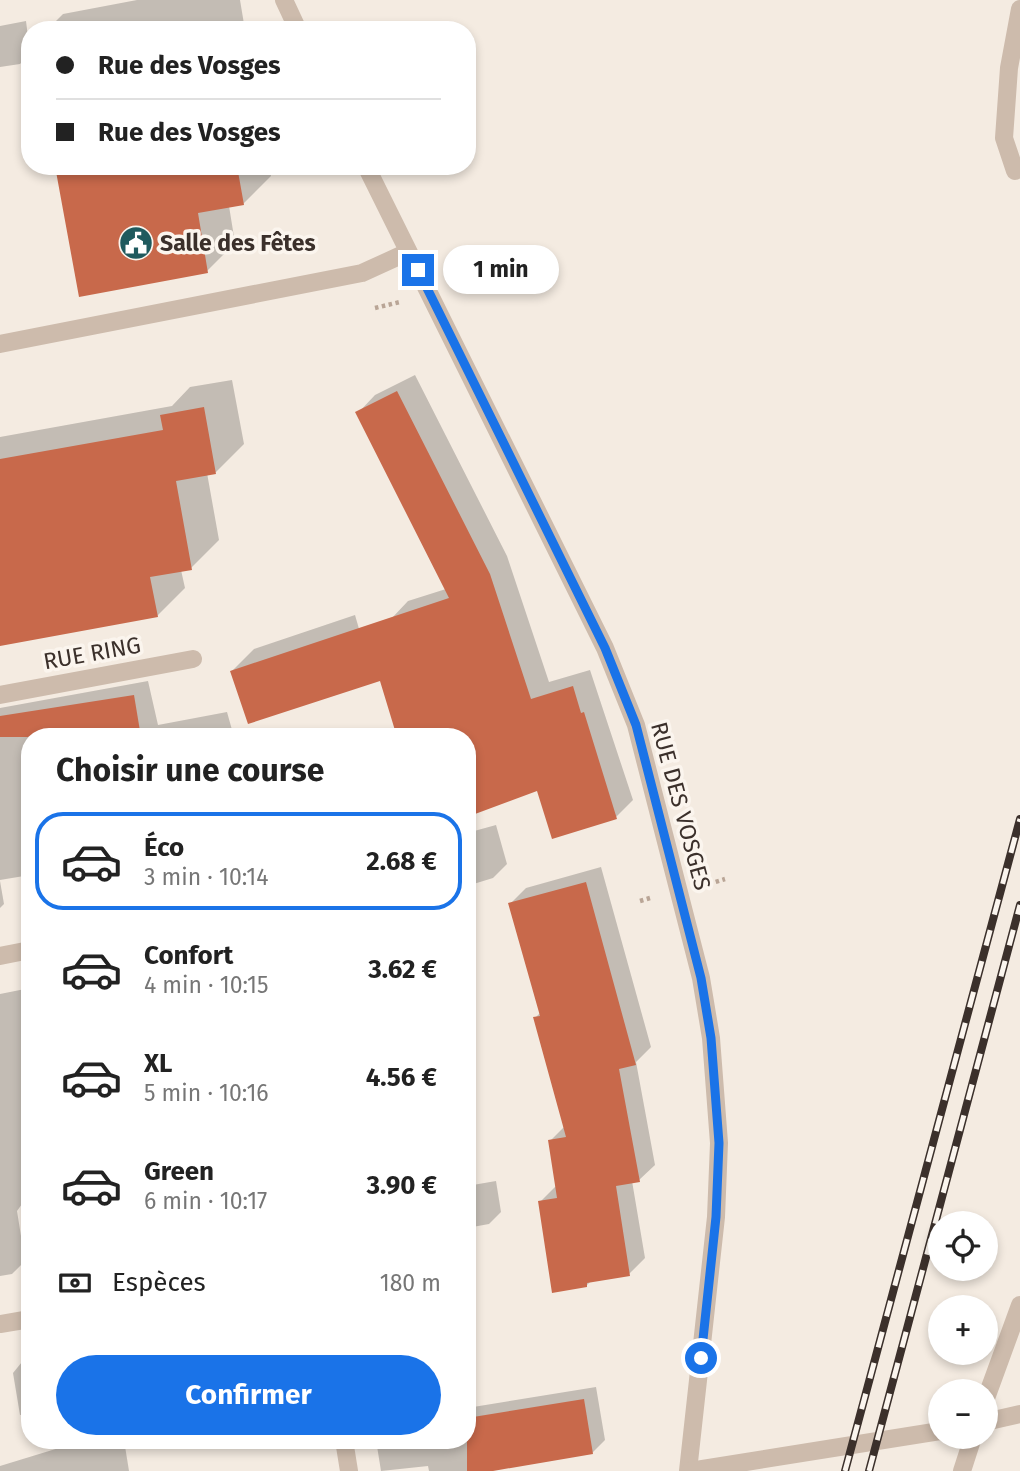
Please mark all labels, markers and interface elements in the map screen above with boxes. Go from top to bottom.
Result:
text: Rue des Vosges [98,50,281,81]
text: Rue des Vosges [98,117,281,148]
public building icon: Salle des Fêtes [117,224,155,262]
place label: Salle des Fêtes [160,229,316,257]
callout: 1 min [442,246,558,294]
route end [402,254,434,286]
text: 1 min [473,255,529,283]
street label: RUE RING [41,631,143,675]
street label: RUE DES VOSGES [645,719,717,893]
text: Choisir une course [56,751,324,789]
icon: car [60,830,123,893]
text: Éco [144,832,184,863]
text: 2.68 € [366,846,437,877]
text: 3 min · 10:14 [144,863,269,891]
icon: car [60,938,123,1001]
text: Confort [144,940,233,971]
text: 3.62 € [368,954,437,985]
text: 4 min · 10:15 [144,971,269,999]
icon: car [60,1046,123,1109]
text: XL [144,1048,172,1079]
text: 4.56 € [366,1062,437,1093]
text: 5 min · 10:16 [144,1079,269,1107]
icon: car [60,1154,123,1217]
text: Green [144,1156,214,1187]
text: 3.90 € [367,1170,437,1201]
text: 6 min · 10:17 [144,1187,267,1215]
map controls [928,1211,998,1449]
button: locate [928,1211,998,1281]
icon: cash [56,1264,94,1302]
text: Espèces [112,1267,206,1298]
text: 180 m [380,1269,441,1297]
button: + [928,1295,998,1365]
route start [685,1342,717,1374]
button: Confirmer [56,1355,441,1435]
button: − [928,1379,998,1449]

